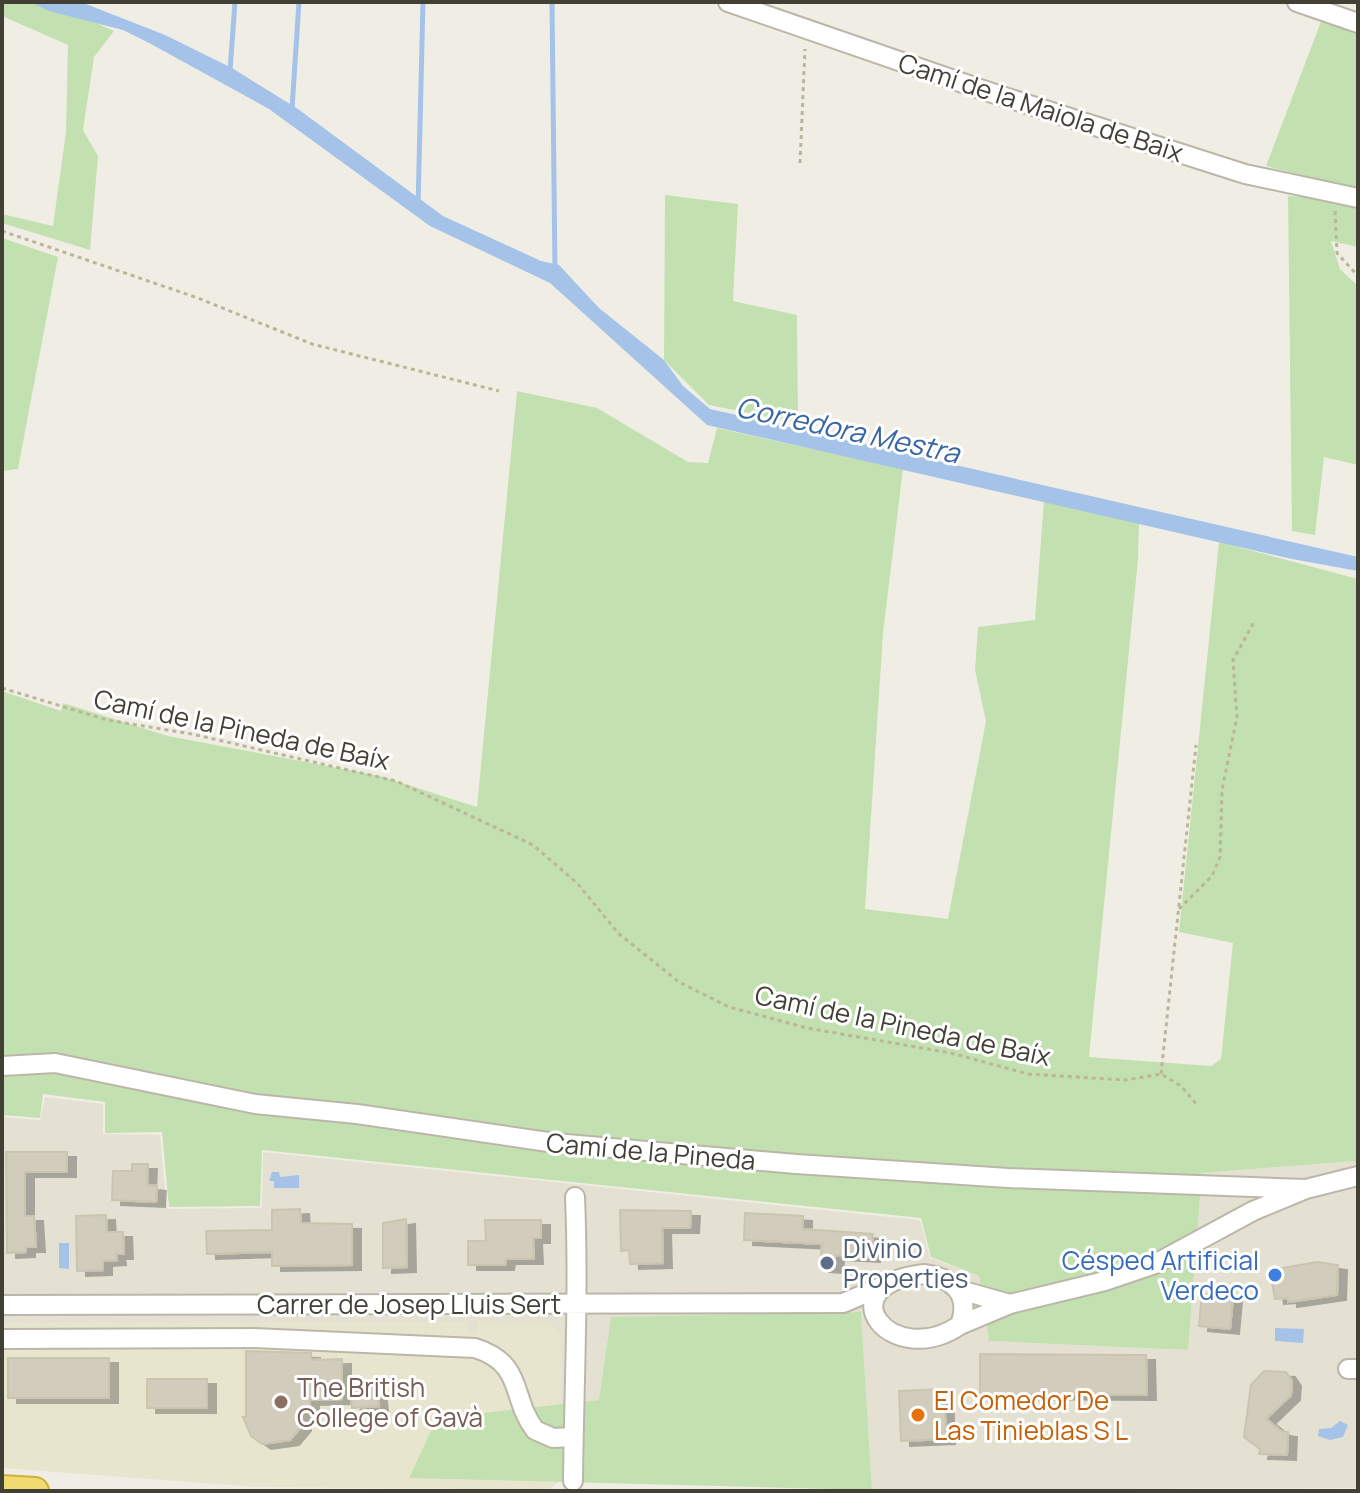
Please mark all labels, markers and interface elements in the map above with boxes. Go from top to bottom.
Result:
street label: Camí de la Maiola de Baix [894,44,1188,170]
water label: Corredora Mestra [733,387,965,472]
street label: Camí de la Pineda de Baíx [91,680,393,778]
street label: Camí de la Pineda de Baíx [752,976,1054,1074]
street label: Camí de la Pineda [545,1124,757,1178]
place label: Divinio Properties [843,1230,969,1296]
place label: Césped Artificial Verdeco [1062,1242,1259,1308]
marker: Divinio Properties [818,1254,836,1272]
marker: Césped Artificial Verdeco [1266,1266,1284,1284]
street label: Carrer de Josep Lluis Sert [257,1286,561,1322]
place label: The British College of Gavà [297,1369,483,1435]
place label: El Comedor De Las Tinieblas S L [934,1382,1128,1448]
marker: The British College of Gavà [272,1393,290,1411]
marker: El Comedor De Las Tinieblas S L [909,1406,927,1424]

